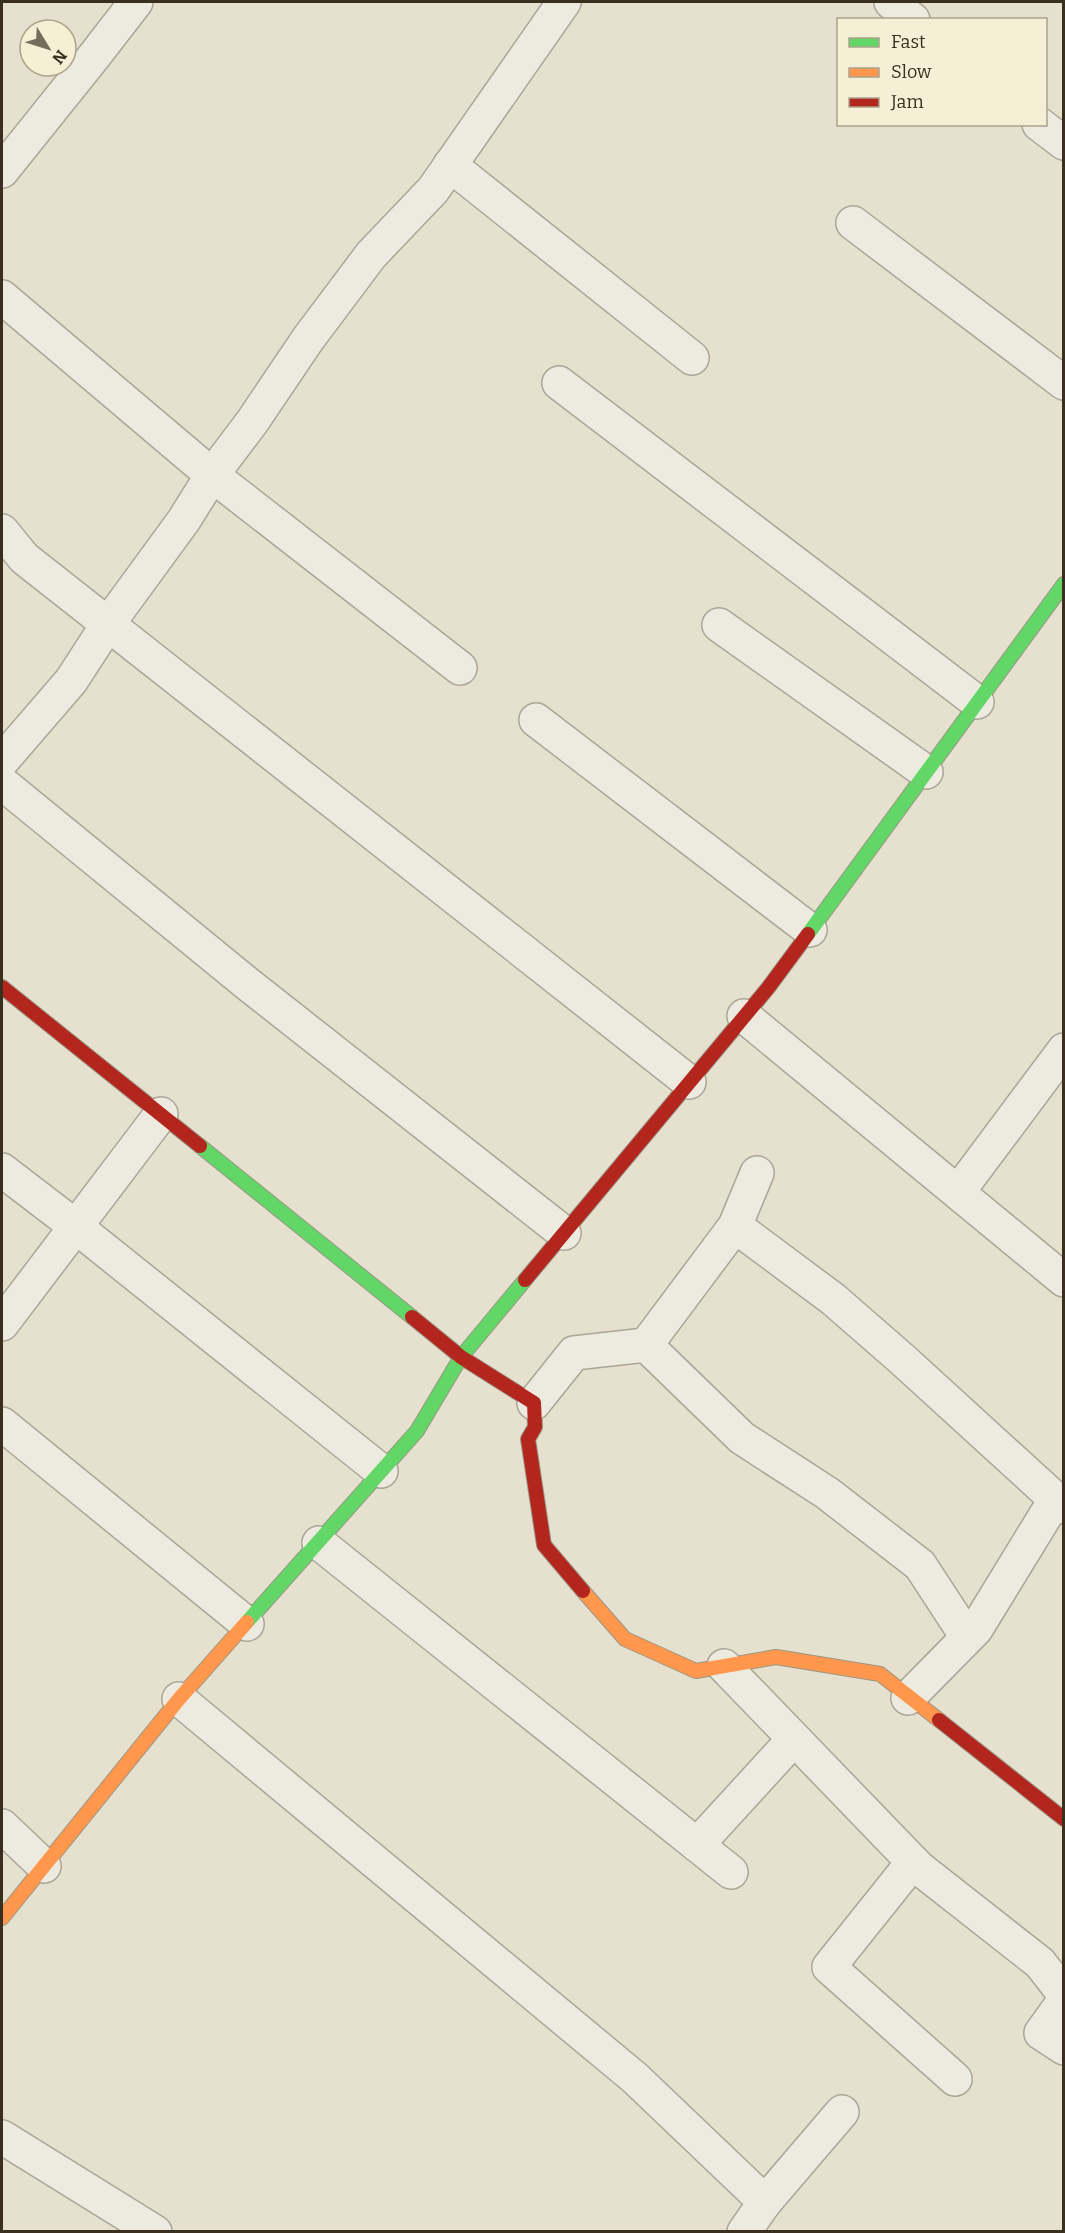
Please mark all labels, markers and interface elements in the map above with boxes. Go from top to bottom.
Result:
north arrow [18,18,78,78]
legend [837,18,1047,126]
text: Fast [891,31,926,53]
text: N [48,46,71,68]
text: Slow [891,61,932,83]
text: Jam [890,91,924,113]

